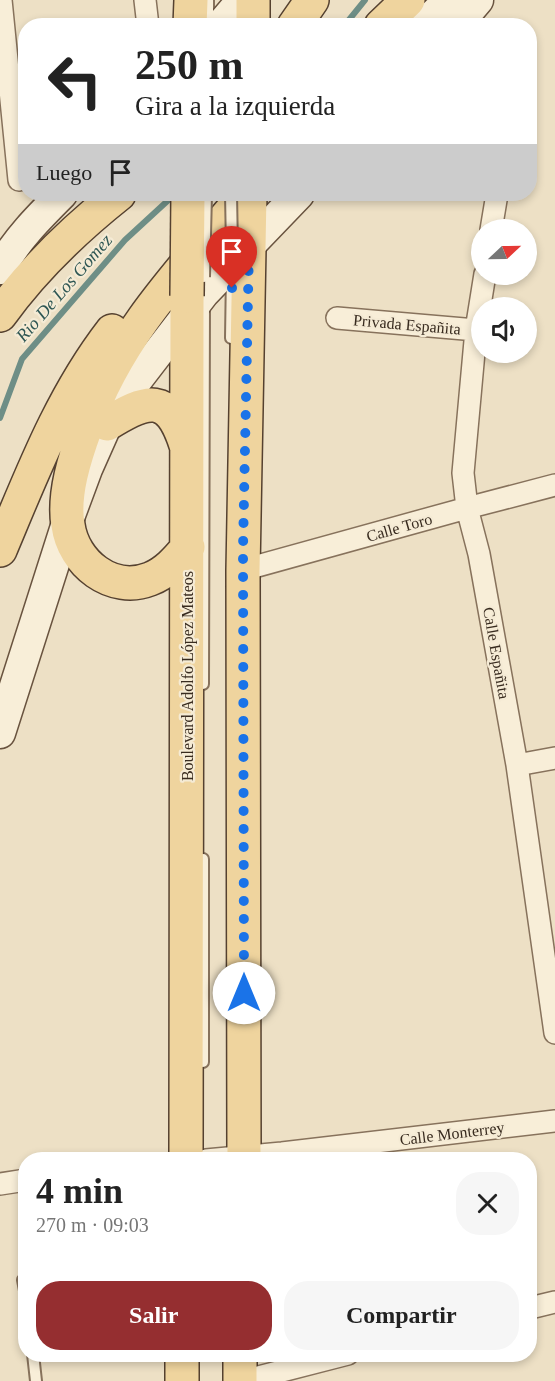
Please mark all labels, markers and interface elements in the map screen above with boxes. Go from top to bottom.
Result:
icon: left [36,42,114,120]
text: 250 m [135,42,244,88]
text: Gira a la izquierda [135,91,335,121]
icon: arrive [104,156,137,189]
text: Luego [36,160,92,185]
north arrow [471,219,537,285]
map controls [471,219,537,363]
pin [206,226,257,288]
water label: Rio De Los Gomez [11,230,116,346]
icon: arrive [215,235,248,268]
button: sound [471,297,537,363]
street label: Privada Españita [352,311,461,339]
street label: Calle Toro [364,510,434,545]
street label: Boulevard Adolfo López Mateos [179,571,197,781]
street label: Calle Españita [479,606,513,700]
position arrow [212,961,276,1025]
street label: Calle Monterrey [399,1119,505,1149]
text: 4 min [36,1171,123,1211]
button: close [456,1172,519,1235]
text: 270 m · 09:03 [36,1214,149,1236]
button: Salir [36,1281,272,1350]
button: Compartir [284,1281,519,1350]

